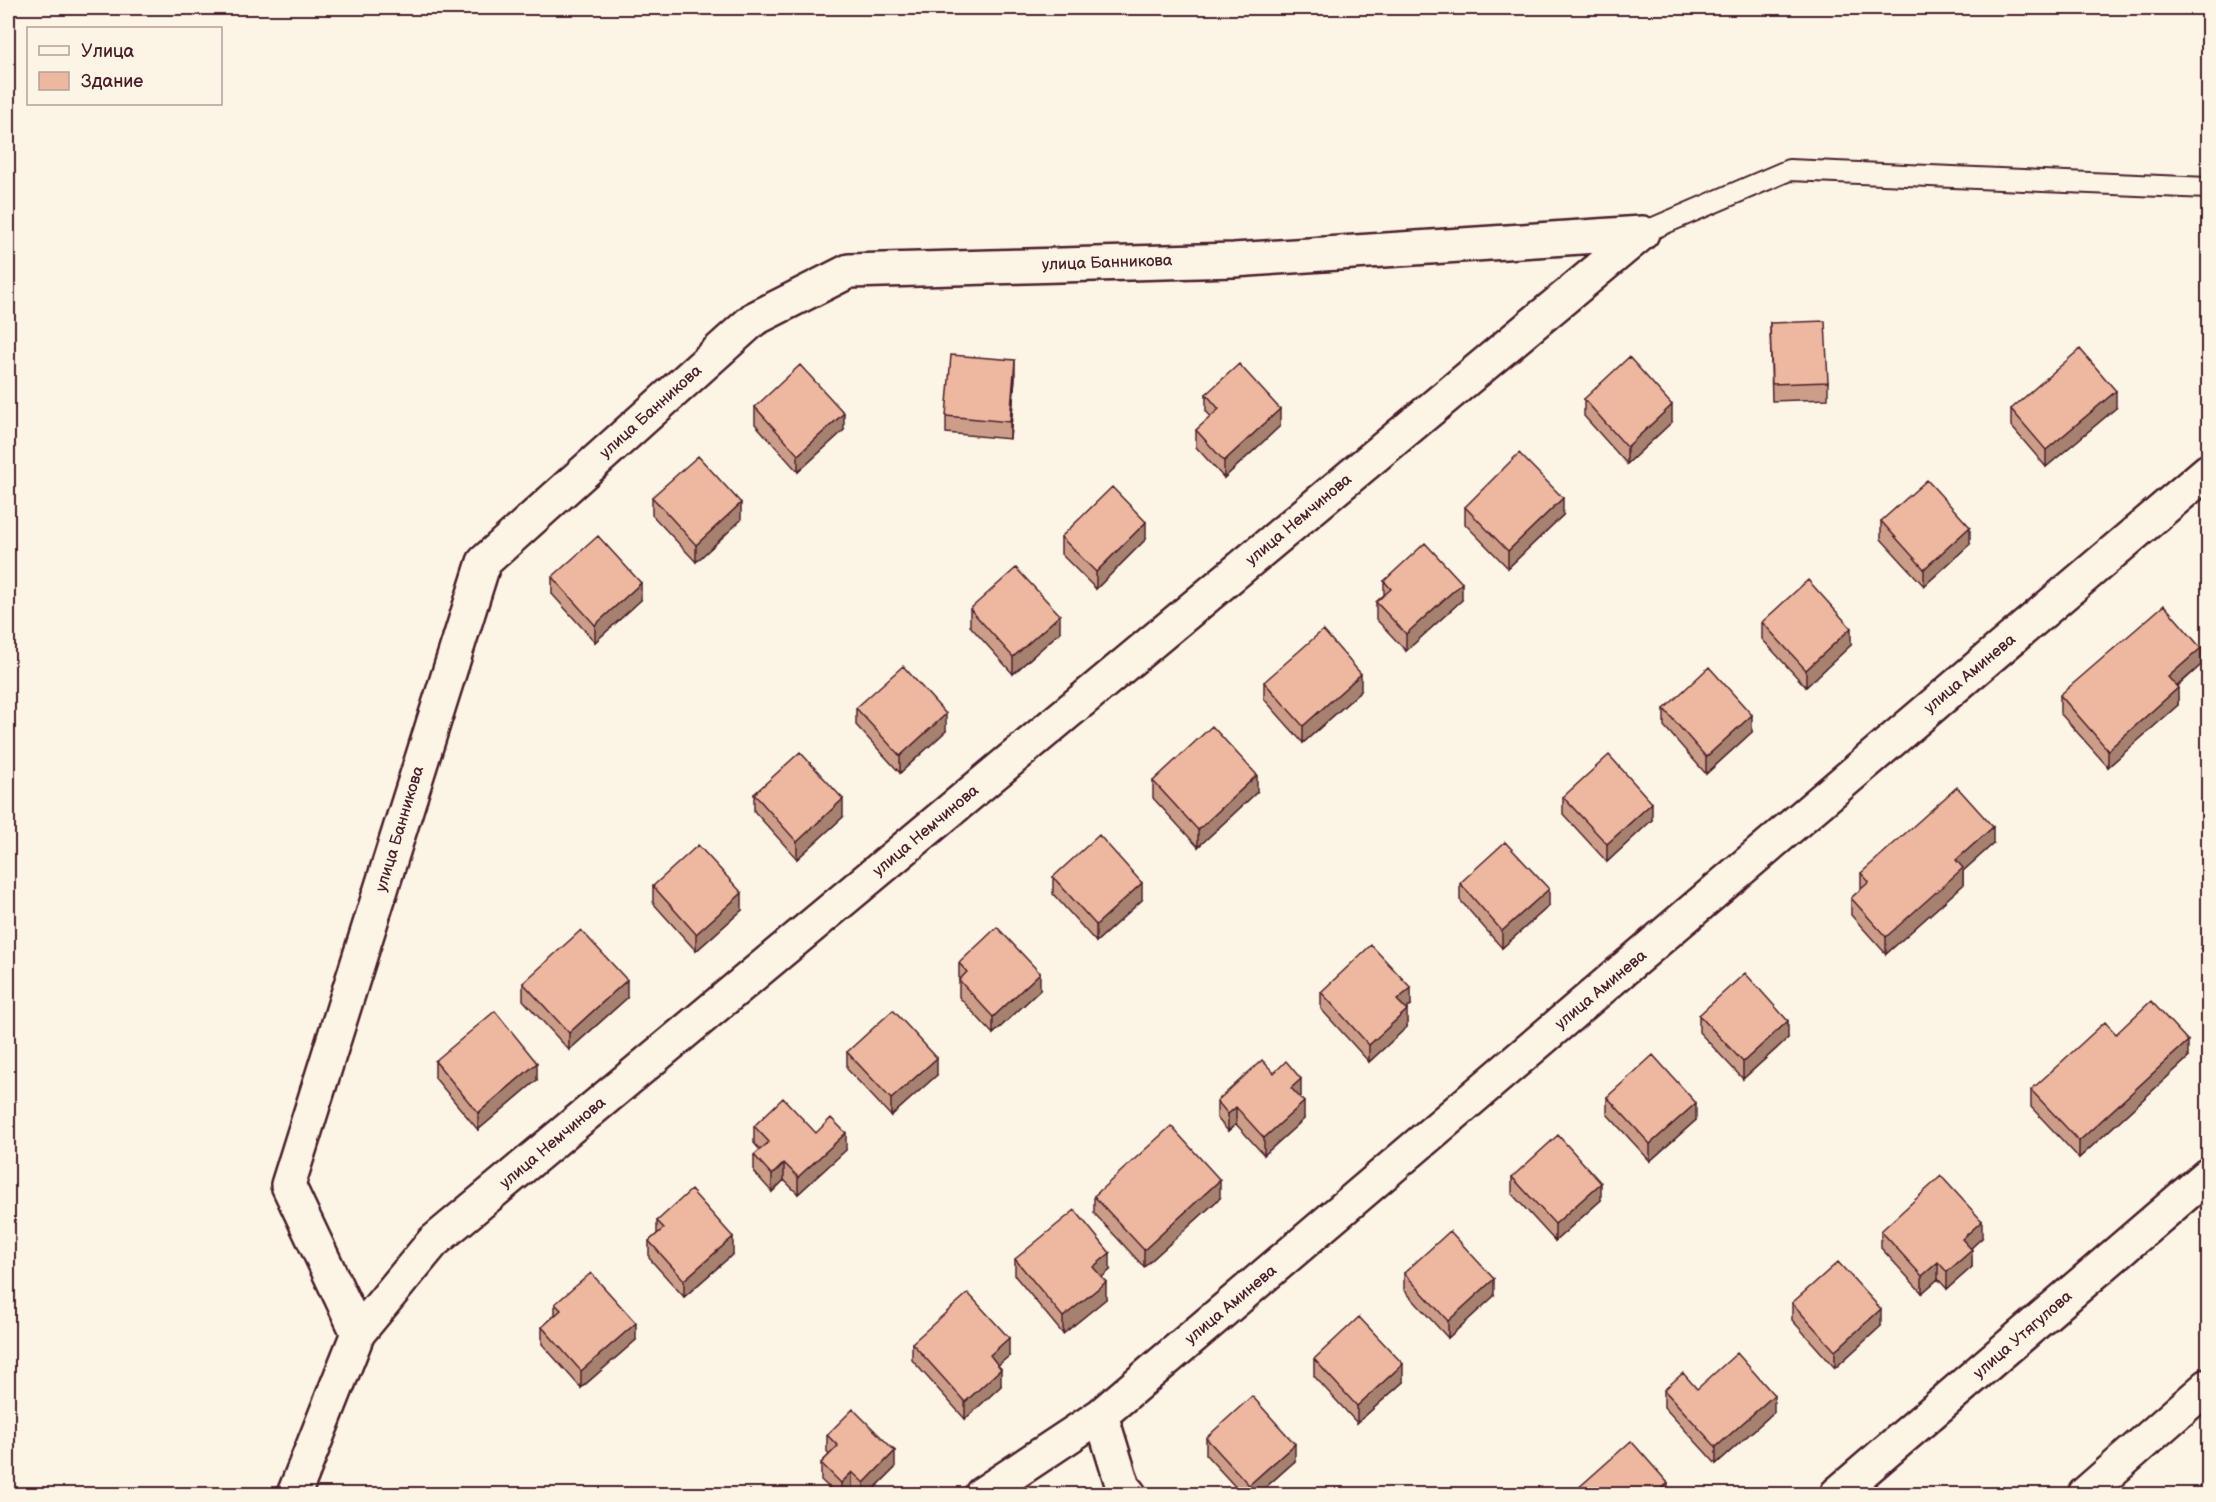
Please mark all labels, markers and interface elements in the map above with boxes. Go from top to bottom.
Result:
legend [27,27,222,105]
text: Улица [81,41,135,62]
text: Здание [81,71,143,92]
street label: улица Банникова [1041,251,1173,275]
street label: улица Банникова [596,361,706,463]
street label: улица Немчинова [1242,470,1356,570]
street label: улица Аминева [1920,630,2020,718]
street label: улица Банникова [372,763,428,894]
street label: улица Немчинова [869,781,983,881]
street label: улица Аминева [1551,946,1651,1034]
street label: улица Немчинова [496,1093,610,1193]
street label: улица Аминева [1181,1261,1281,1349]
street label: улица Утягулова [1970,1287,2077,1383]

